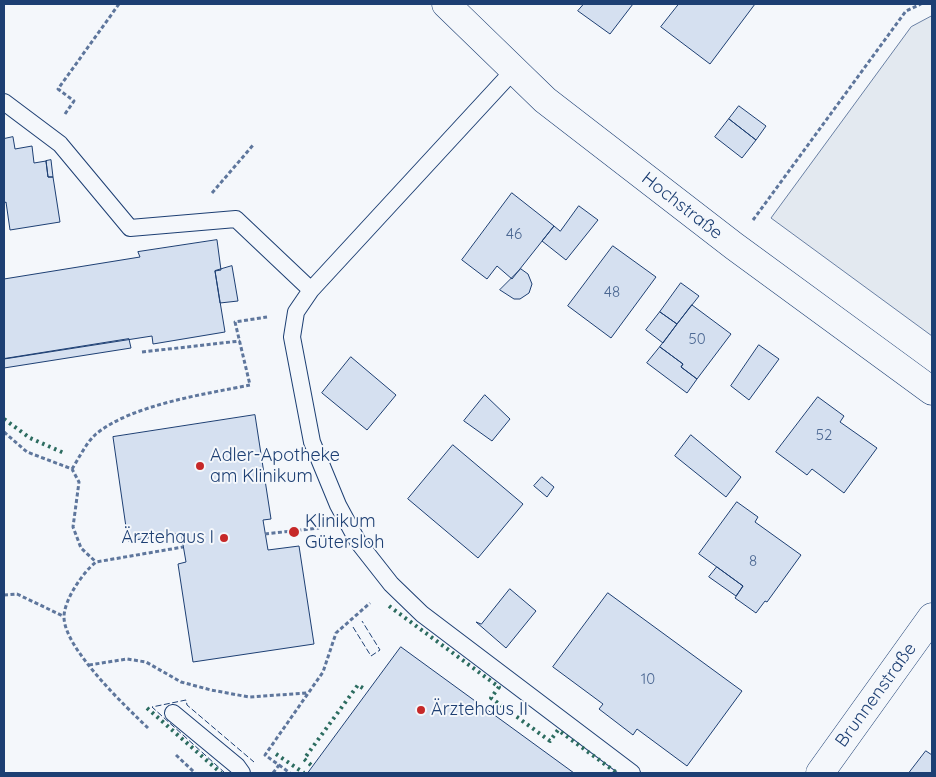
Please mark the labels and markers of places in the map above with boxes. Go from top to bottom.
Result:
place label: Adler-Apotheke am Klinikum [210,445,340,488]
marker: Adler-Apotheke am Klinikum [194,460,206,472]
place label: Klinikum Gütersloh [305,511,384,554]
marker: Klinikum Gütersloh [287,525,301,539]
place label: Ärztehaus I [122,527,214,549]
marker: Ärztehaus I [218,532,230,544]
place label: Ärztehaus II [431,699,528,721]
marker: Ärztehaus II [415,704,427,716]

